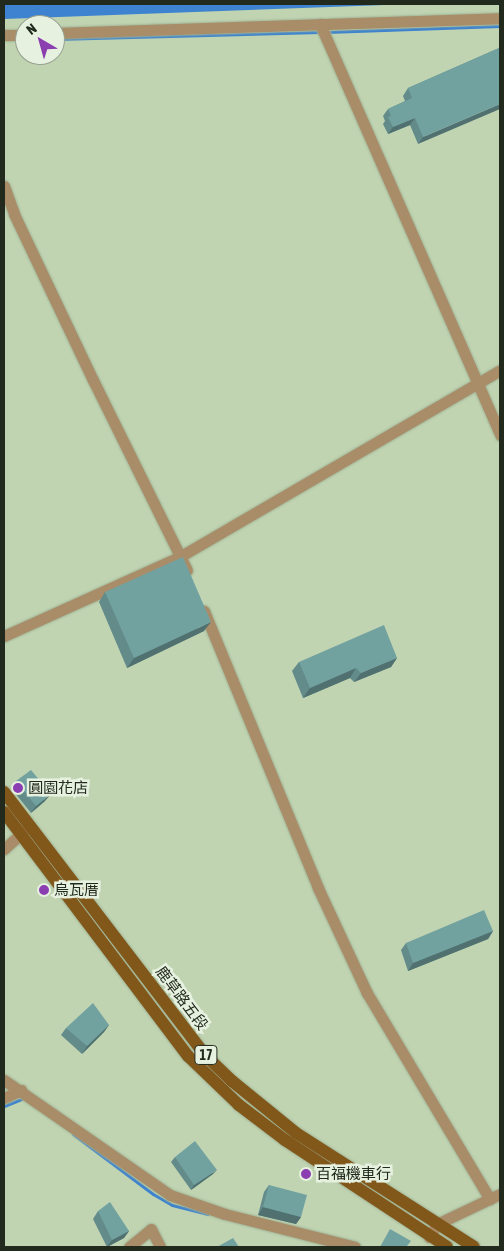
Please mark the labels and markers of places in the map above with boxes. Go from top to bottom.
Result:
place label: 圓園花店 [28,779,88,797]
marker: 圓園花店 [12,782,24,794]
place label: 烏瓦厝 [54,881,99,899]
marker: 烏瓦厝 [38,884,50,896]
place label: 百福機車行 [316,1165,391,1183]
marker: 百福機車行 [300,1168,312,1180]

